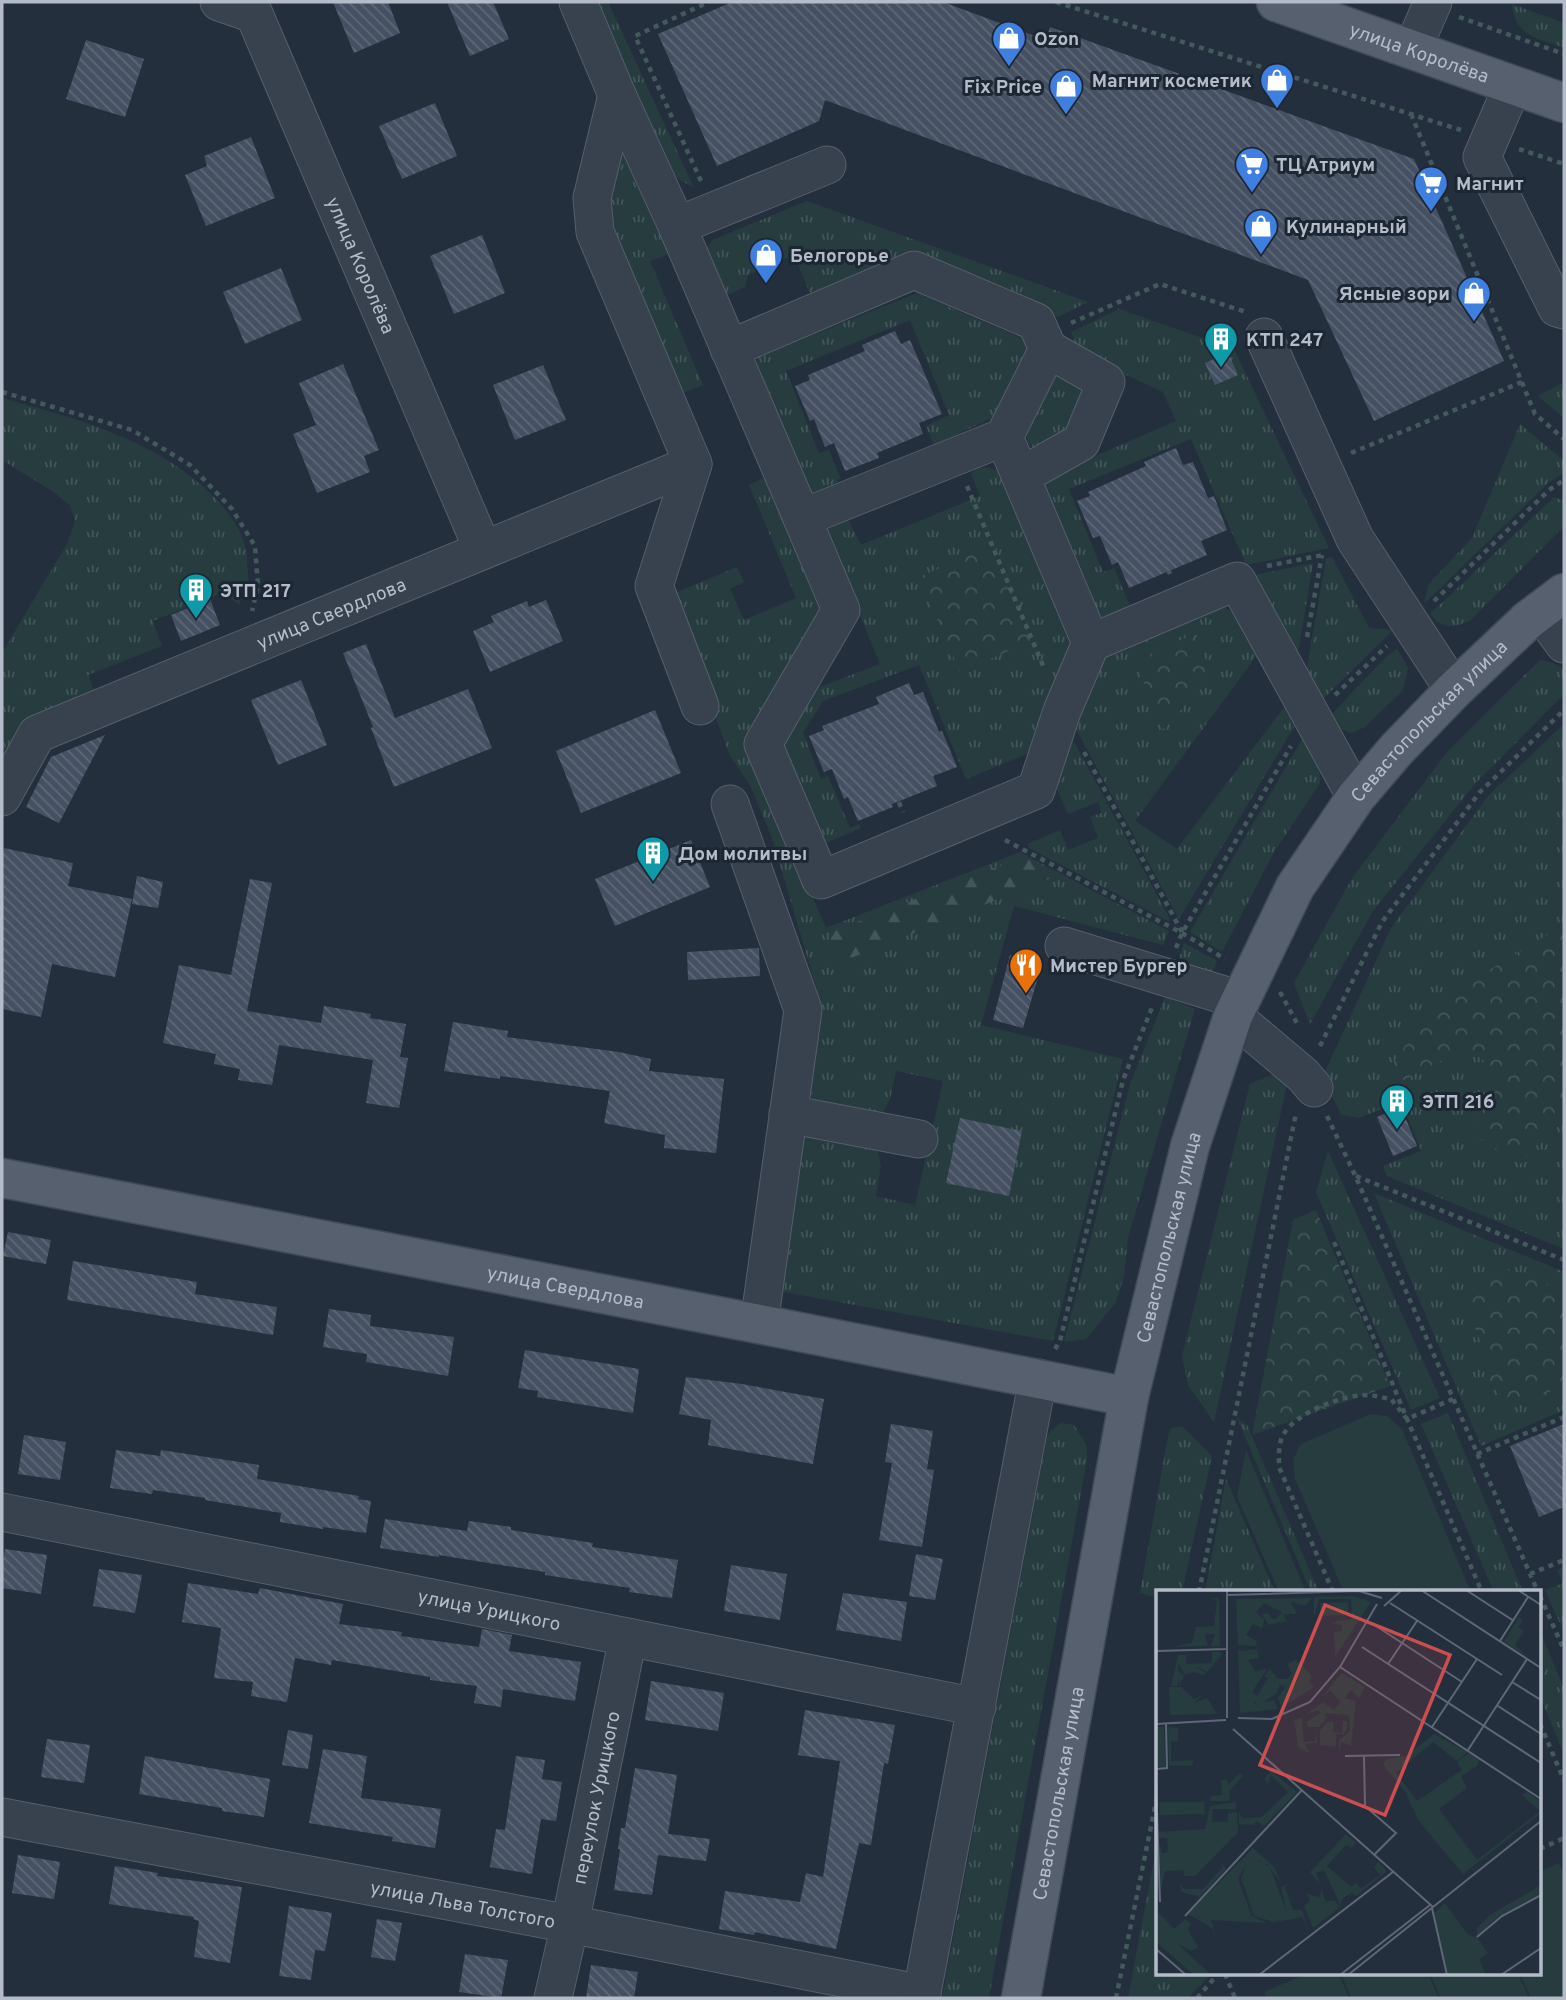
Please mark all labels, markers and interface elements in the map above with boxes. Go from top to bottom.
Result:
shop icon: Ozon [990,19,1028,68]
street label: улица Королёва [1346,19,1492,90]
place label: Ozon [1034,28,1079,52]
shop icon: Магнит косметик [1258,61,1296,110]
shop icon: Fix Price [1047,67,1085,116]
place label: Магнит косметик [1092,70,1252,94]
place label: Fix Price [964,76,1042,100]
supermarket icon: ТЦ Атриум [1233,145,1271,194]
place label: ТЦ Атриум [1276,154,1375,178]
supermarket icon: Магнит [1412,164,1450,213]
place label: Магнит [1456,173,1524,197]
street label: улица Королёва [320,194,399,338]
shop icon: Кулинарный [1242,207,1280,256]
place label: Кулинарный [1286,216,1407,240]
shop icon: Белогорье [747,236,785,285]
place label: Белогорье [790,245,889,269]
shop icon: Ясные зори [1455,274,1493,323]
place label: Ясные зори [1339,283,1450,307]
building icon: КТП 247 [1202,320,1240,369]
place label: КТП 247 [1246,329,1323,353]
building icon: ЭТП 217 [177,571,215,620]
street label: улица Свердлова [253,573,410,656]
place label: ЭТП 217 [220,580,291,604]
street label: Севастопольская улица [1346,636,1513,808]
building icon: Дом молитвы [634,834,672,883]
place label: Дом молитвы [678,843,807,867]
restaurant icon: Мистер Бургер [1007,946,1045,995]
place label: Мистер Бургер [1050,955,1188,979]
building icon: ЭТП 216 [1378,1082,1416,1131]
place label: ЭТП 216 [1422,1091,1495,1115]
street label: Севастопольская улица [1133,1129,1208,1346]
street label: улица Свердлова [485,1262,646,1316]
street label: улица Урицкого [415,1585,562,1637]
inset map [1156,1590,1542,1976]
street label: Севастопольская улица [1029,1685,1091,1902]
street label: переулок Урицкого [568,1709,627,1887]
street label: улица Льва Толстого [368,1877,557,1935]

